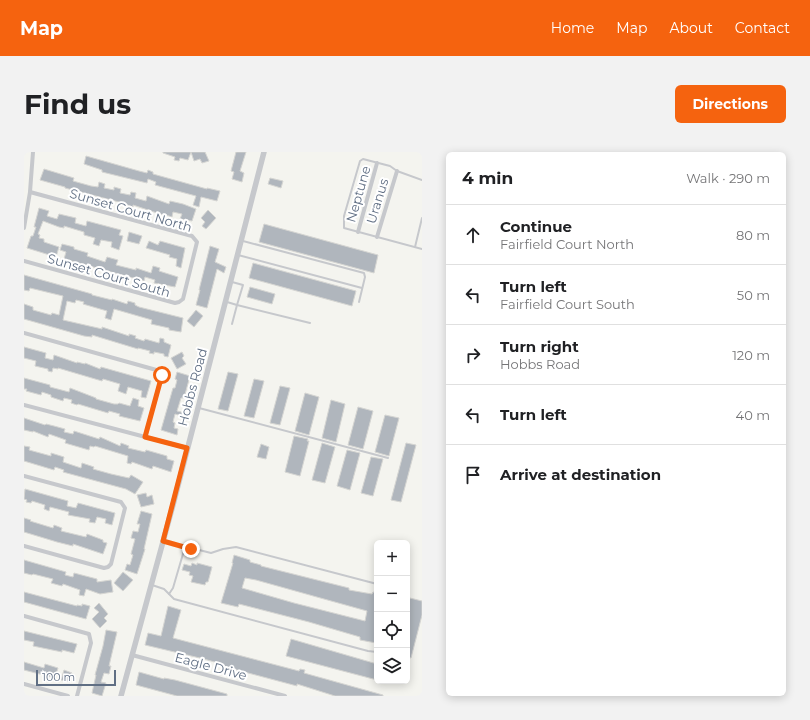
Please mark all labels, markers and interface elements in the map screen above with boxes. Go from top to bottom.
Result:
text: Map [20,17,63,40]
text: Home [551,19,594,37]
text: Map [616,19,647,37]
text: About [669,19,713,37]
text: Contact [735,19,790,37]
button: Directions [675,85,786,123]
text: Find us [24,87,131,121]
street label: Neptune [342,164,374,224]
text: 4 min [462,168,513,188]
text: Walk · 290 m [686,170,770,186]
street label: Uranus [363,176,391,226]
street label: Sunset Court North [68,185,194,235]
text: Continue [500,217,572,236]
icon: ahead [462,224,484,246]
text: 80 m [736,227,770,243]
text: Fairfield Court North [500,236,634,252]
street label: Sunset Court South [46,250,172,300]
text: Turn left [500,277,567,296]
icon: left [462,284,484,306]
text: 50 m [737,287,770,303]
text: Fairfield Court South [500,296,635,312]
text: Turn right [500,337,579,356]
icon: right [462,344,484,366]
street label: Hobbs Road [174,346,210,428]
text: 120 m [732,347,770,363]
text: Hobbs Road [500,356,580,372]
route start [153,366,171,384]
icon: left [462,404,484,426]
text: Turn left [500,405,567,424]
text: 40 m [736,407,770,423]
icon: arrive [462,464,484,486]
text: Arrive at destination [500,465,661,484]
route end [182,540,200,558]
map controls [374,540,410,684]
button: + [374,540,410,576]
button: − [374,576,410,612]
button: locate [374,612,410,648]
button: layers [374,648,410,684]
street label: Eagle Drive [173,649,249,683]
scale bar [36,668,116,687]
text: 100 m [42,670,75,684]

